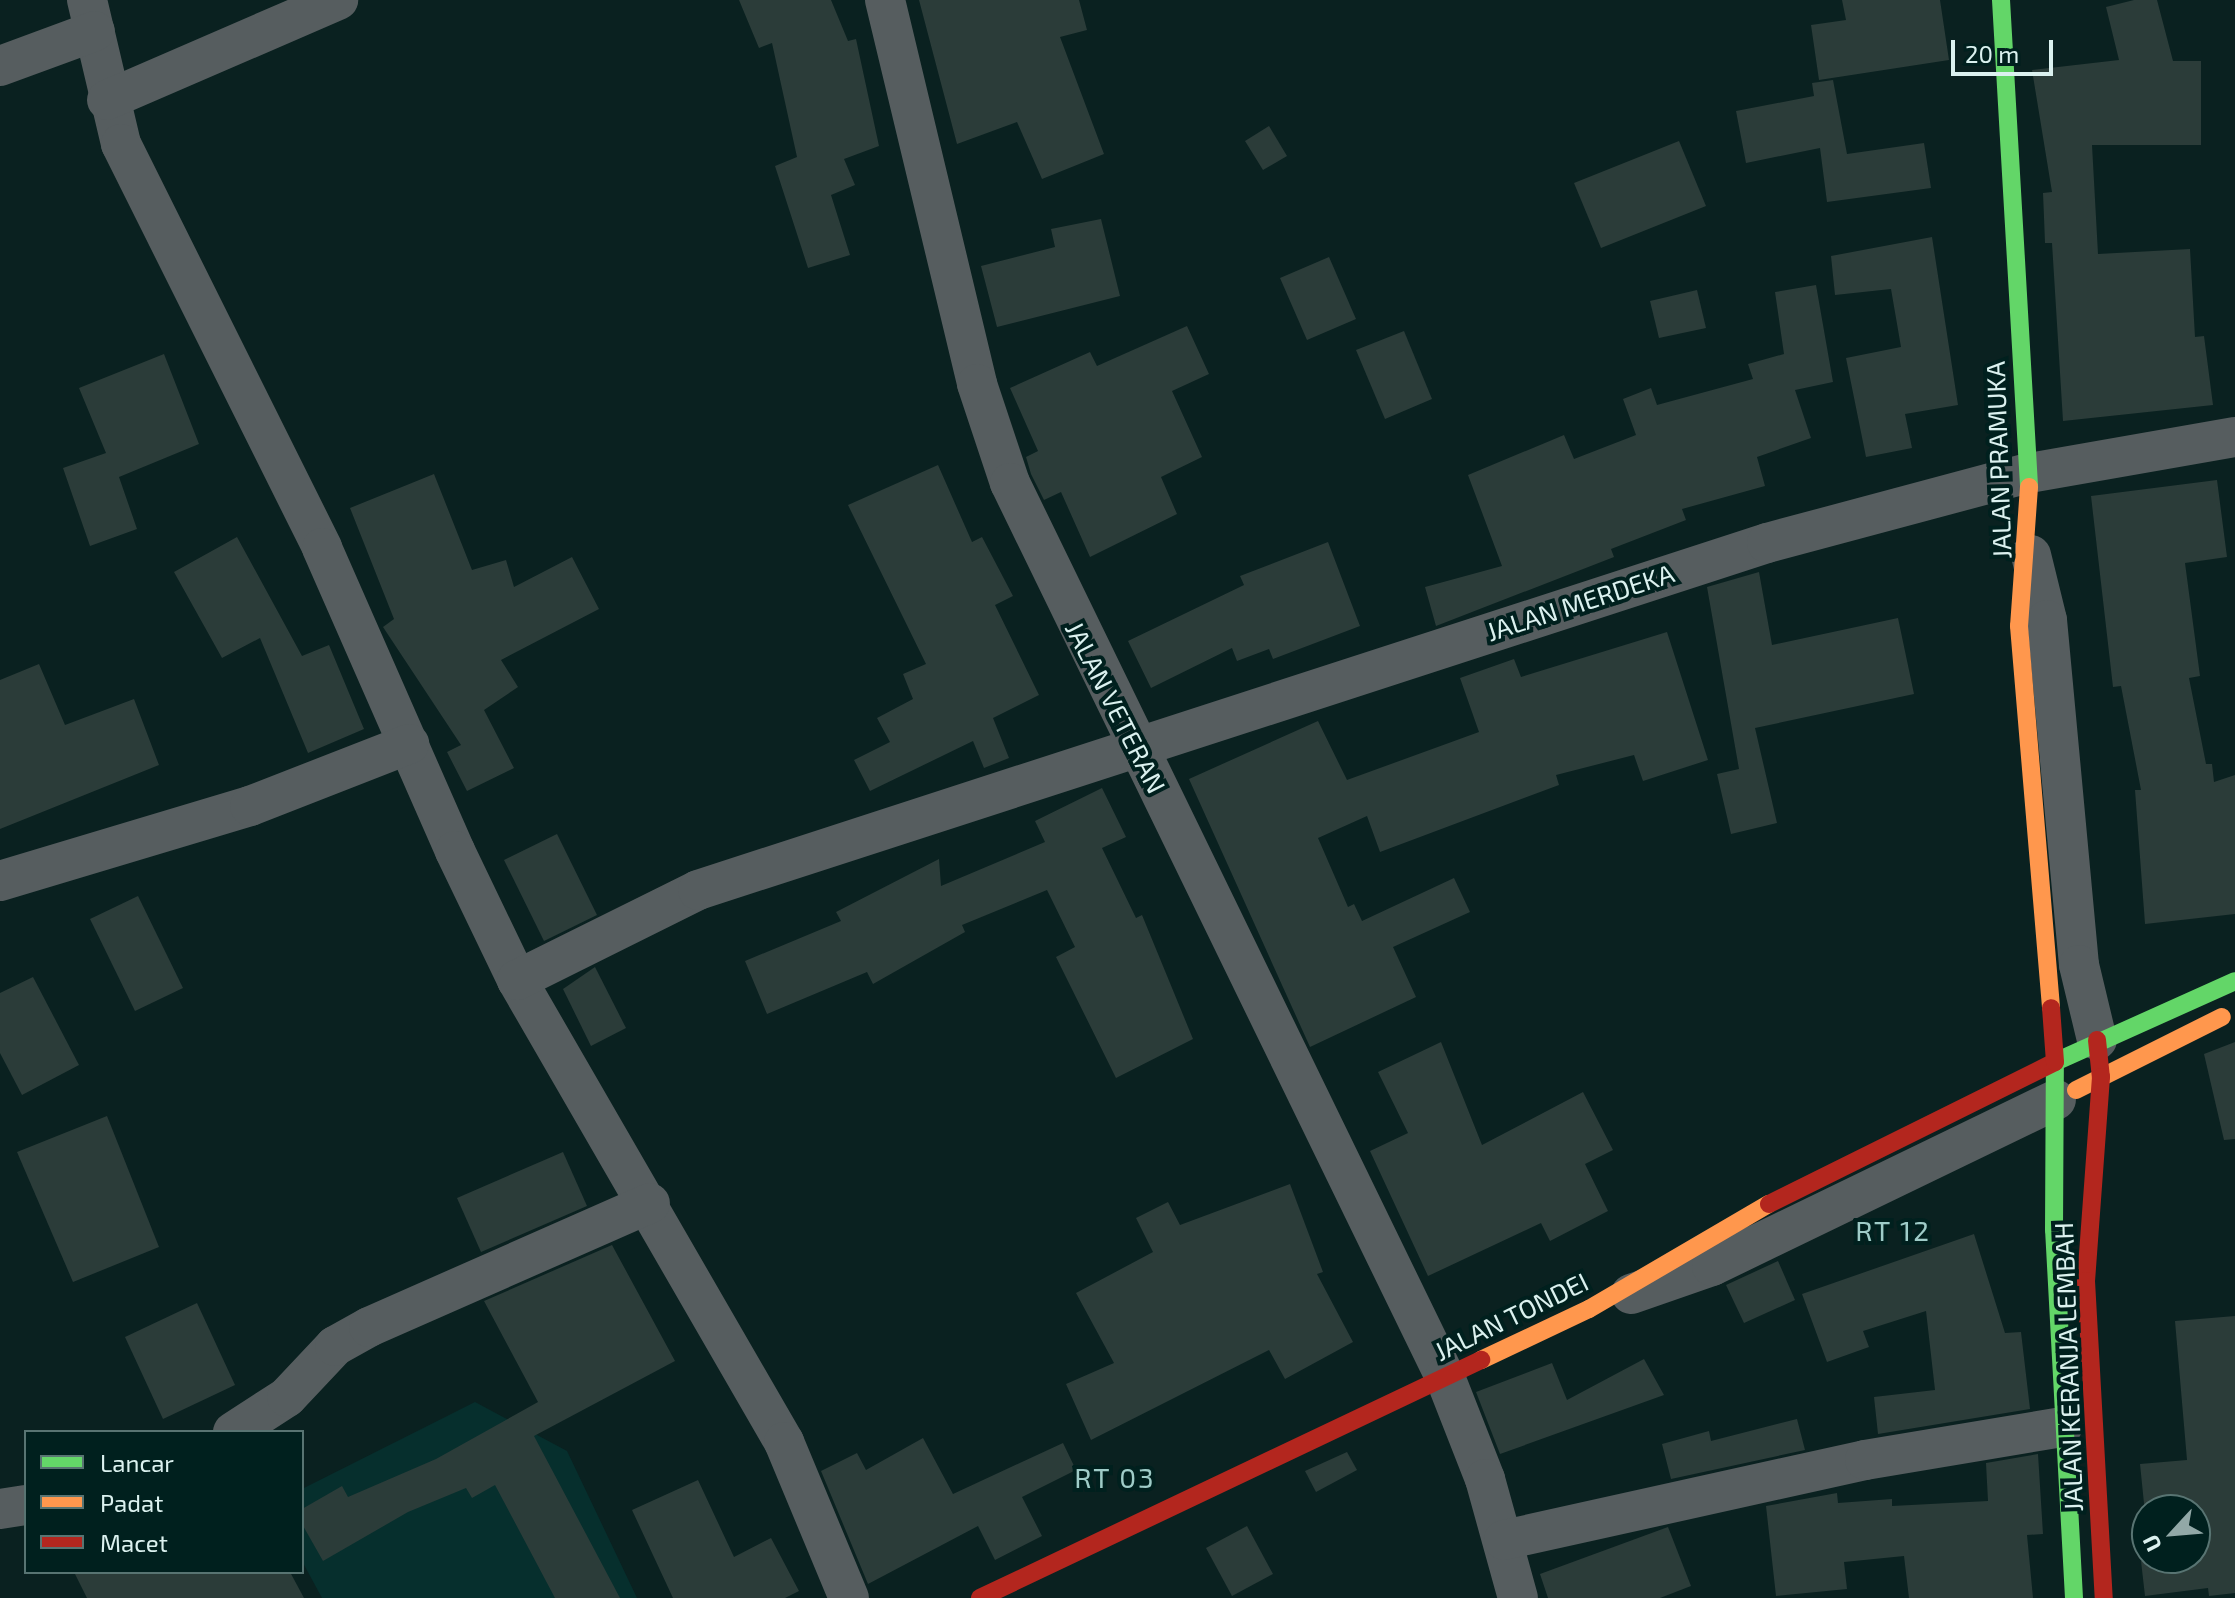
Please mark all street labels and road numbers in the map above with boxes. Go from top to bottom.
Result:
street label: JALAN PRAMUKA [1979,361,2017,559]
street label: JALAN MERDEKA [1482,557,1678,647]
street label: JALAN VETERAN [1059,616,1173,798]
street label: JALAN KERANJA LEMBAH [2047,1221,2089,1513]
street label: JALAN TONDEI [1429,1265,1593,1367]

